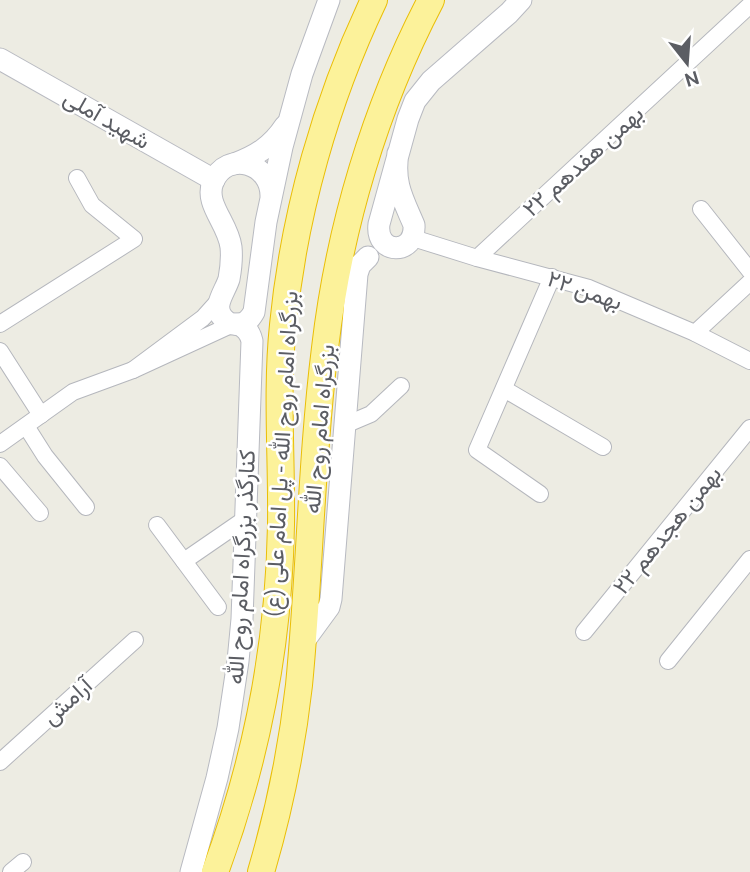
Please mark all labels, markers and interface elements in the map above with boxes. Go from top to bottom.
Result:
north arrow [652,28,722,98]
text: N [682,67,702,92]
street label: شهید آملی [58,84,155,156]
street label: ۲۲ بهمن هفدهم [518,100,650,223]
street label: ۲۲ بهمن [544,265,626,317]
street label: بزرگراه امام روح الله - پل امام علی (ع) [259,290,306,618]
street label: بزرگراه امام روح الله [299,343,342,515]
street label: کنارگذر بزرگراه امام روح الله [222,449,263,685]
street label: ۲۲ بهمن هجدهم [607,461,728,600]
street label: آرامش [37,671,100,731]

